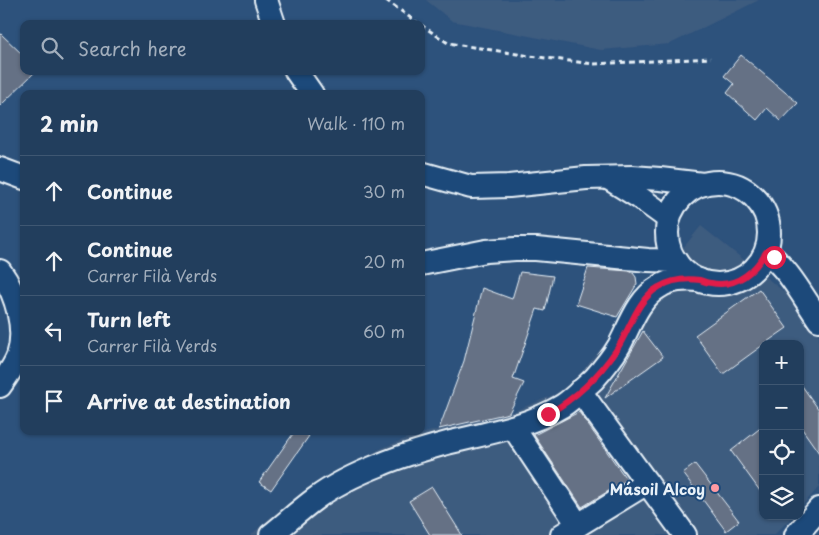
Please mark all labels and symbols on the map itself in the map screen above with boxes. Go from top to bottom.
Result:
route start [763,246,786,269]
route end [537,403,560,426]
place label: Másoil Alcoy [610,477,705,500]
marker: Másoil Alcoy [709,482,721,494]

